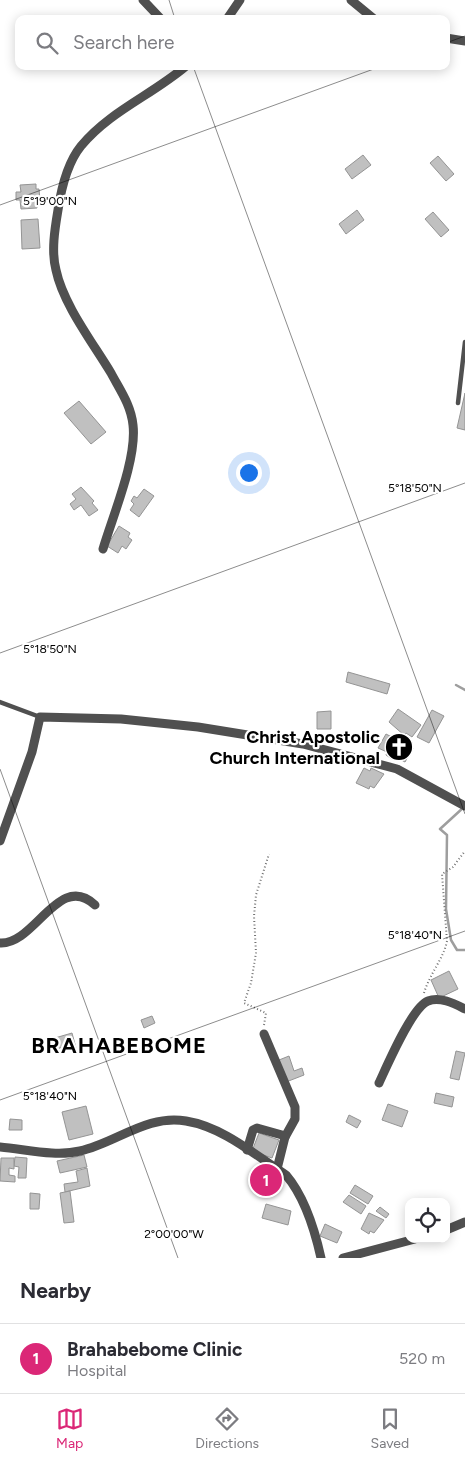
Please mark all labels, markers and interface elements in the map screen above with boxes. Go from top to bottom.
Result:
search box [15,15,450,70]
icon: search [33,29,61,57]
text: Search here [73,31,175,54]
text: 5°19'00"N [23,194,77,208]
your location [236,460,262,486]
text: 5°18'50"N [388,481,442,495]
text: 5°18'50"N [23,642,77,656]
place label: Christ Apostolic Church International [210,726,380,769]
church icon: Christ Apostolic Church International [384,732,414,762]
text: 5°18'40"N [388,928,442,942]
district label: BRAHABEBOME [31,1032,207,1059]
text: 5°18'40"N [23,1089,77,1103]
pin: 1 [250,1161,282,1199]
map controls [405,1198,450,1243]
button: locate [405,1198,450,1243]
text: 2°00'00"W [144,1227,204,1241]
text: Nearby [20,1278,91,1303]
text: Brahabebome Clinic [67,1338,242,1361]
text: 1 [33,1349,39,1368]
text: 520 m [399,1349,445,1368]
text: Hospital [67,1361,127,1380]
tab: Map [56,1405,84,1452]
tab: Directions [195,1405,259,1452]
tab: Saved [371,1405,409,1452]

